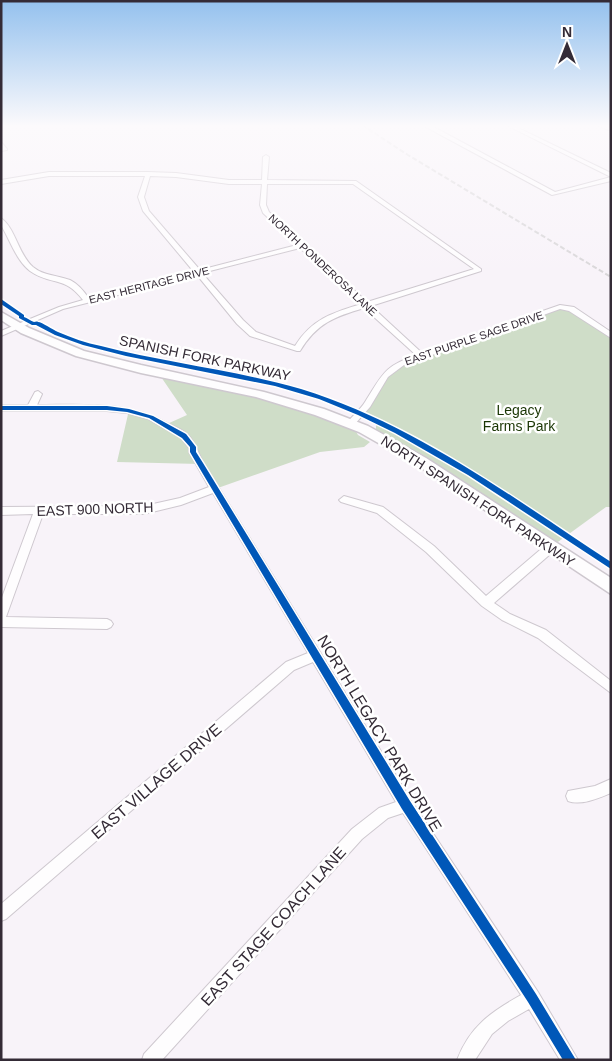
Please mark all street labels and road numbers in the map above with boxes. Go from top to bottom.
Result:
street label: NORTH PONDEROSA LANE [266,212,380,318]
street label: EAST HERITAGE DRIVE [88,264,210,306]
street label: EAST PURPLE SAGE DRIVE [403,309,545,367]
street label: SPANISH FORK PARKWAY [118,332,293,384]
street label: NORTH SPANISH FORK PARKWAY [378,432,578,570]
street label: EAST 900 NORTH [36,499,154,519]
street label: NORTH LEGACY PARK DRIVE [314,632,445,834]
street label: EAST VILLAGE DRIVE [88,721,225,842]
street label: EAST STAGE COACH LANE [198,844,349,1009]

